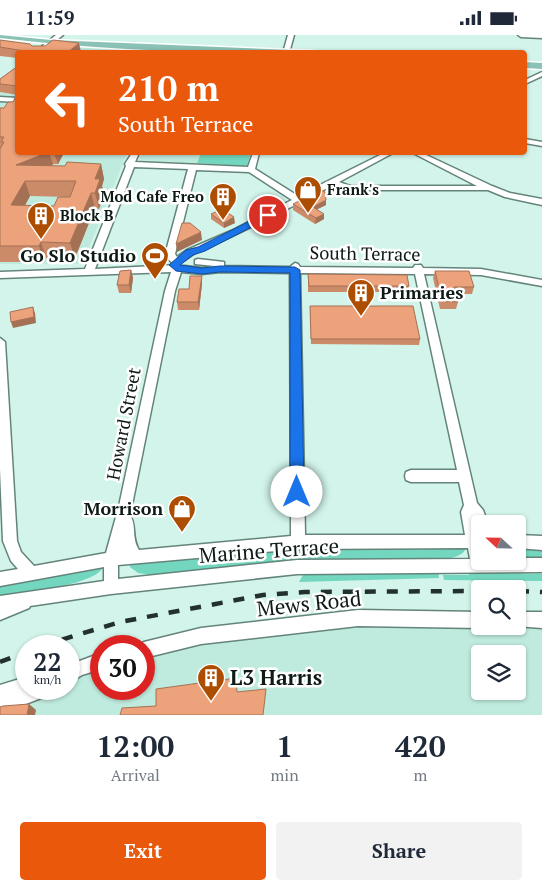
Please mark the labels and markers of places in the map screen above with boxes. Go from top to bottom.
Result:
shop icon: Frank's [293,175,323,214]
place label: Frank's [327,179,379,199]
building icon: Mod Cafe Freo [208,182,238,221]
place label: Mod Cafe Freo [100,186,204,206]
pin [247,194,289,236]
building icon: Block B [26,201,56,240]
place label: Block B [60,205,114,225]
sports icon: Go Slo Studio [140,241,170,280]
place label: Go Slo Studio [20,243,136,267]
building icon: Primaries [346,278,376,317]
place label: Primaries [380,280,463,304]
shop icon: Morrison [167,494,197,533]
place label: Morrison [84,496,163,520]
building icon: L3 Harris [196,663,226,702]
place label: L3 Harris [230,663,322,691]

